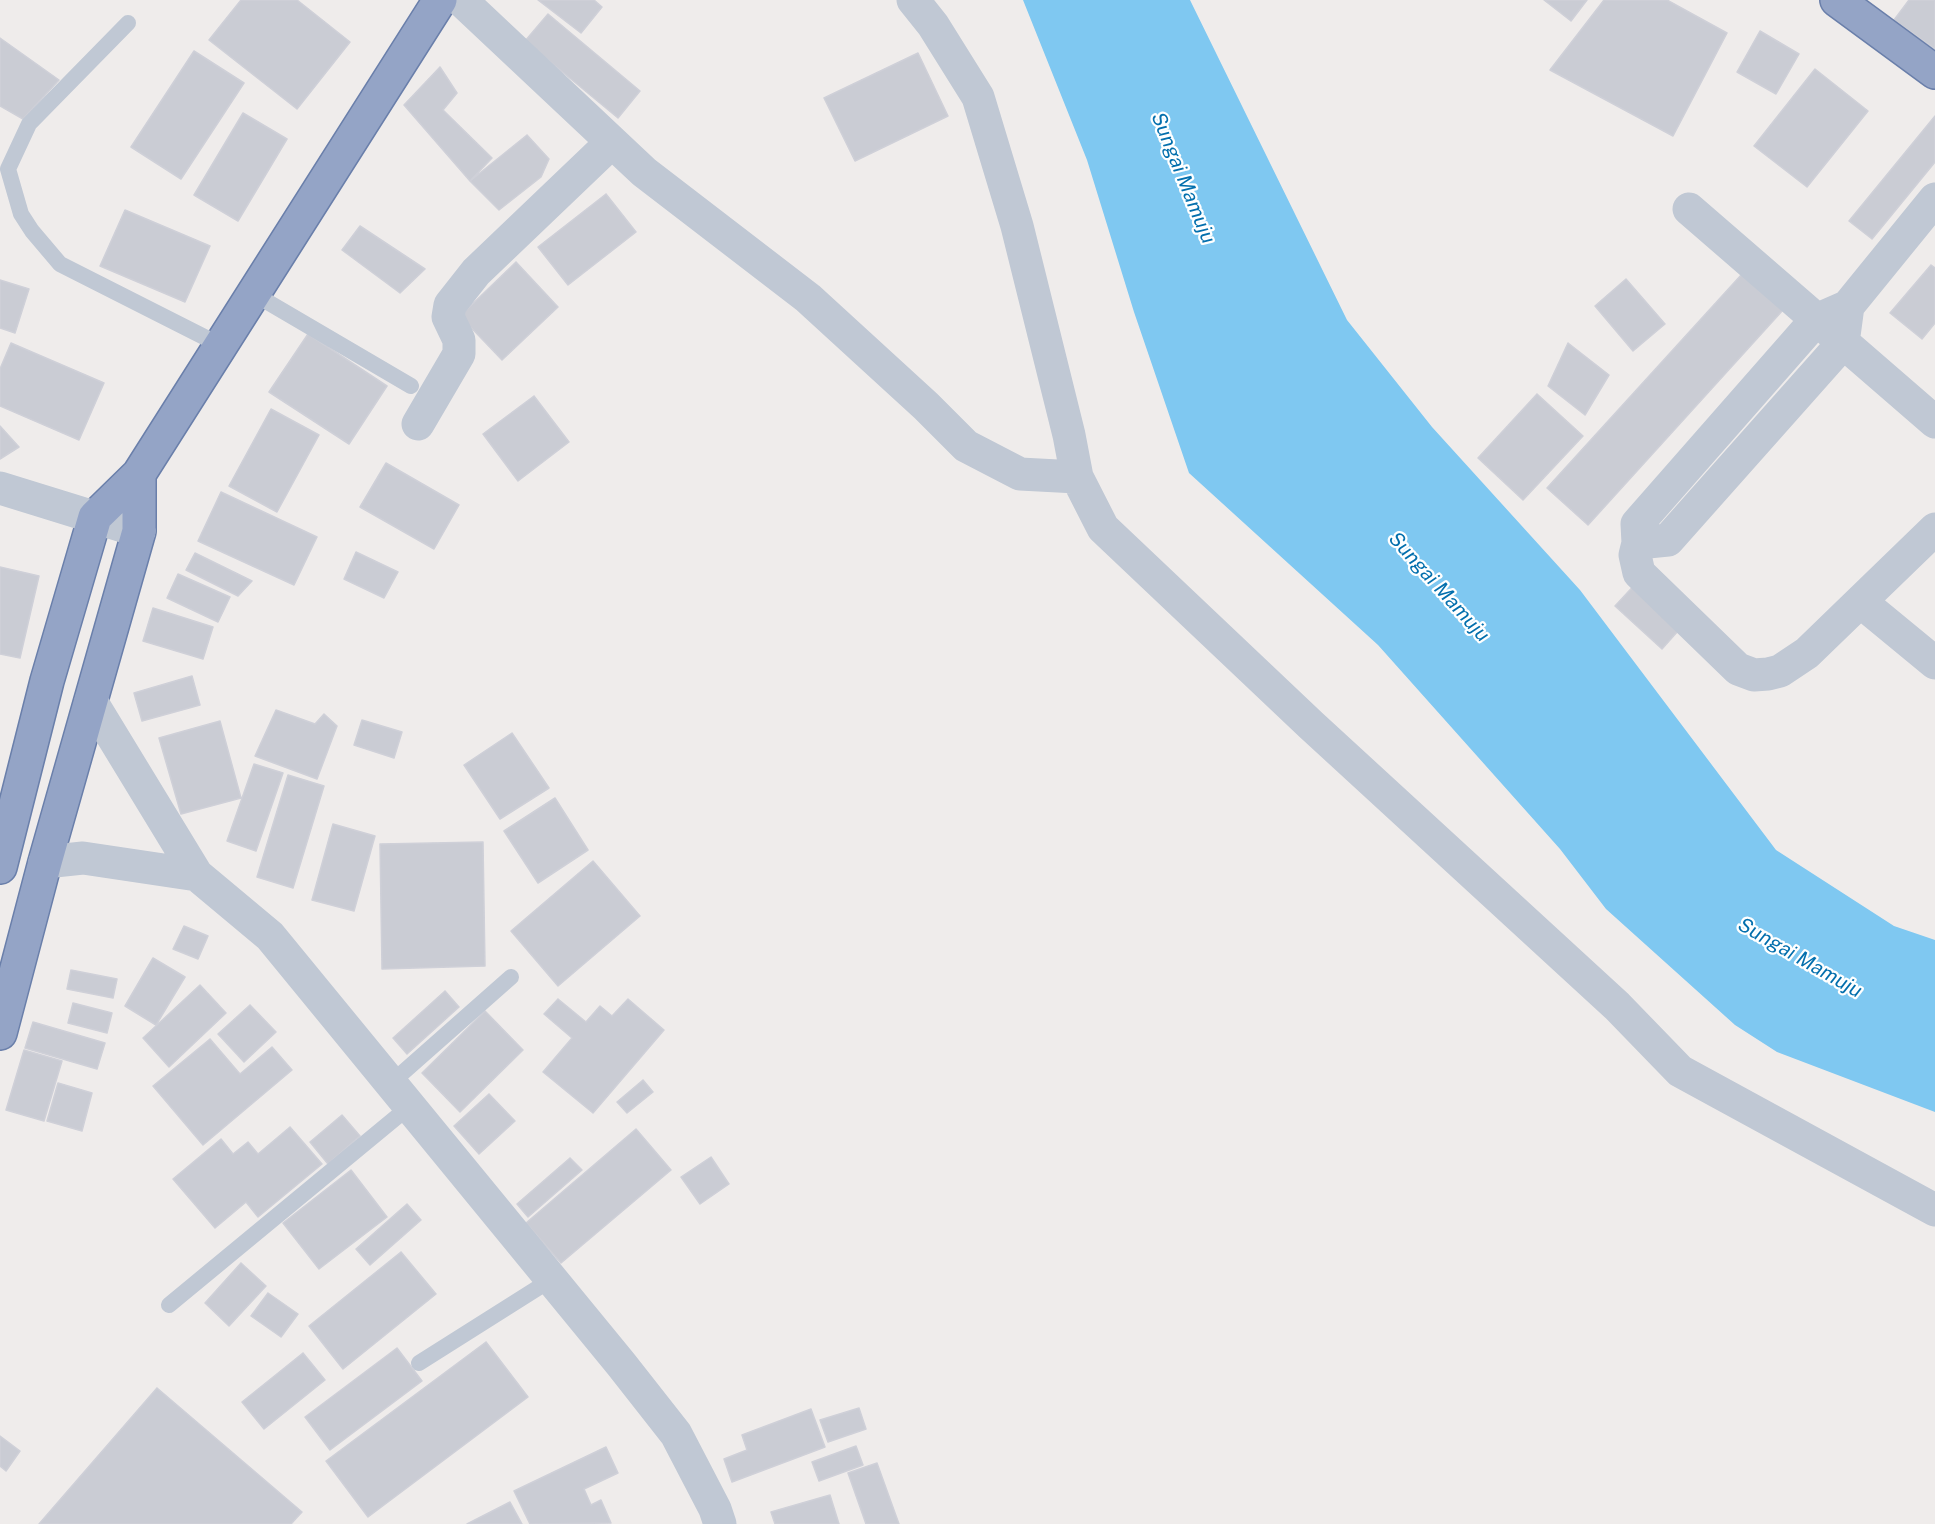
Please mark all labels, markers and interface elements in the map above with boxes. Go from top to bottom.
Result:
water label: Sungai Mamuju [1146,109,1220,247]
water label: Sungai Mamuju [1383,527,1495,647]
water label: Sungai Mamuju [1734,913,1866,1003]

